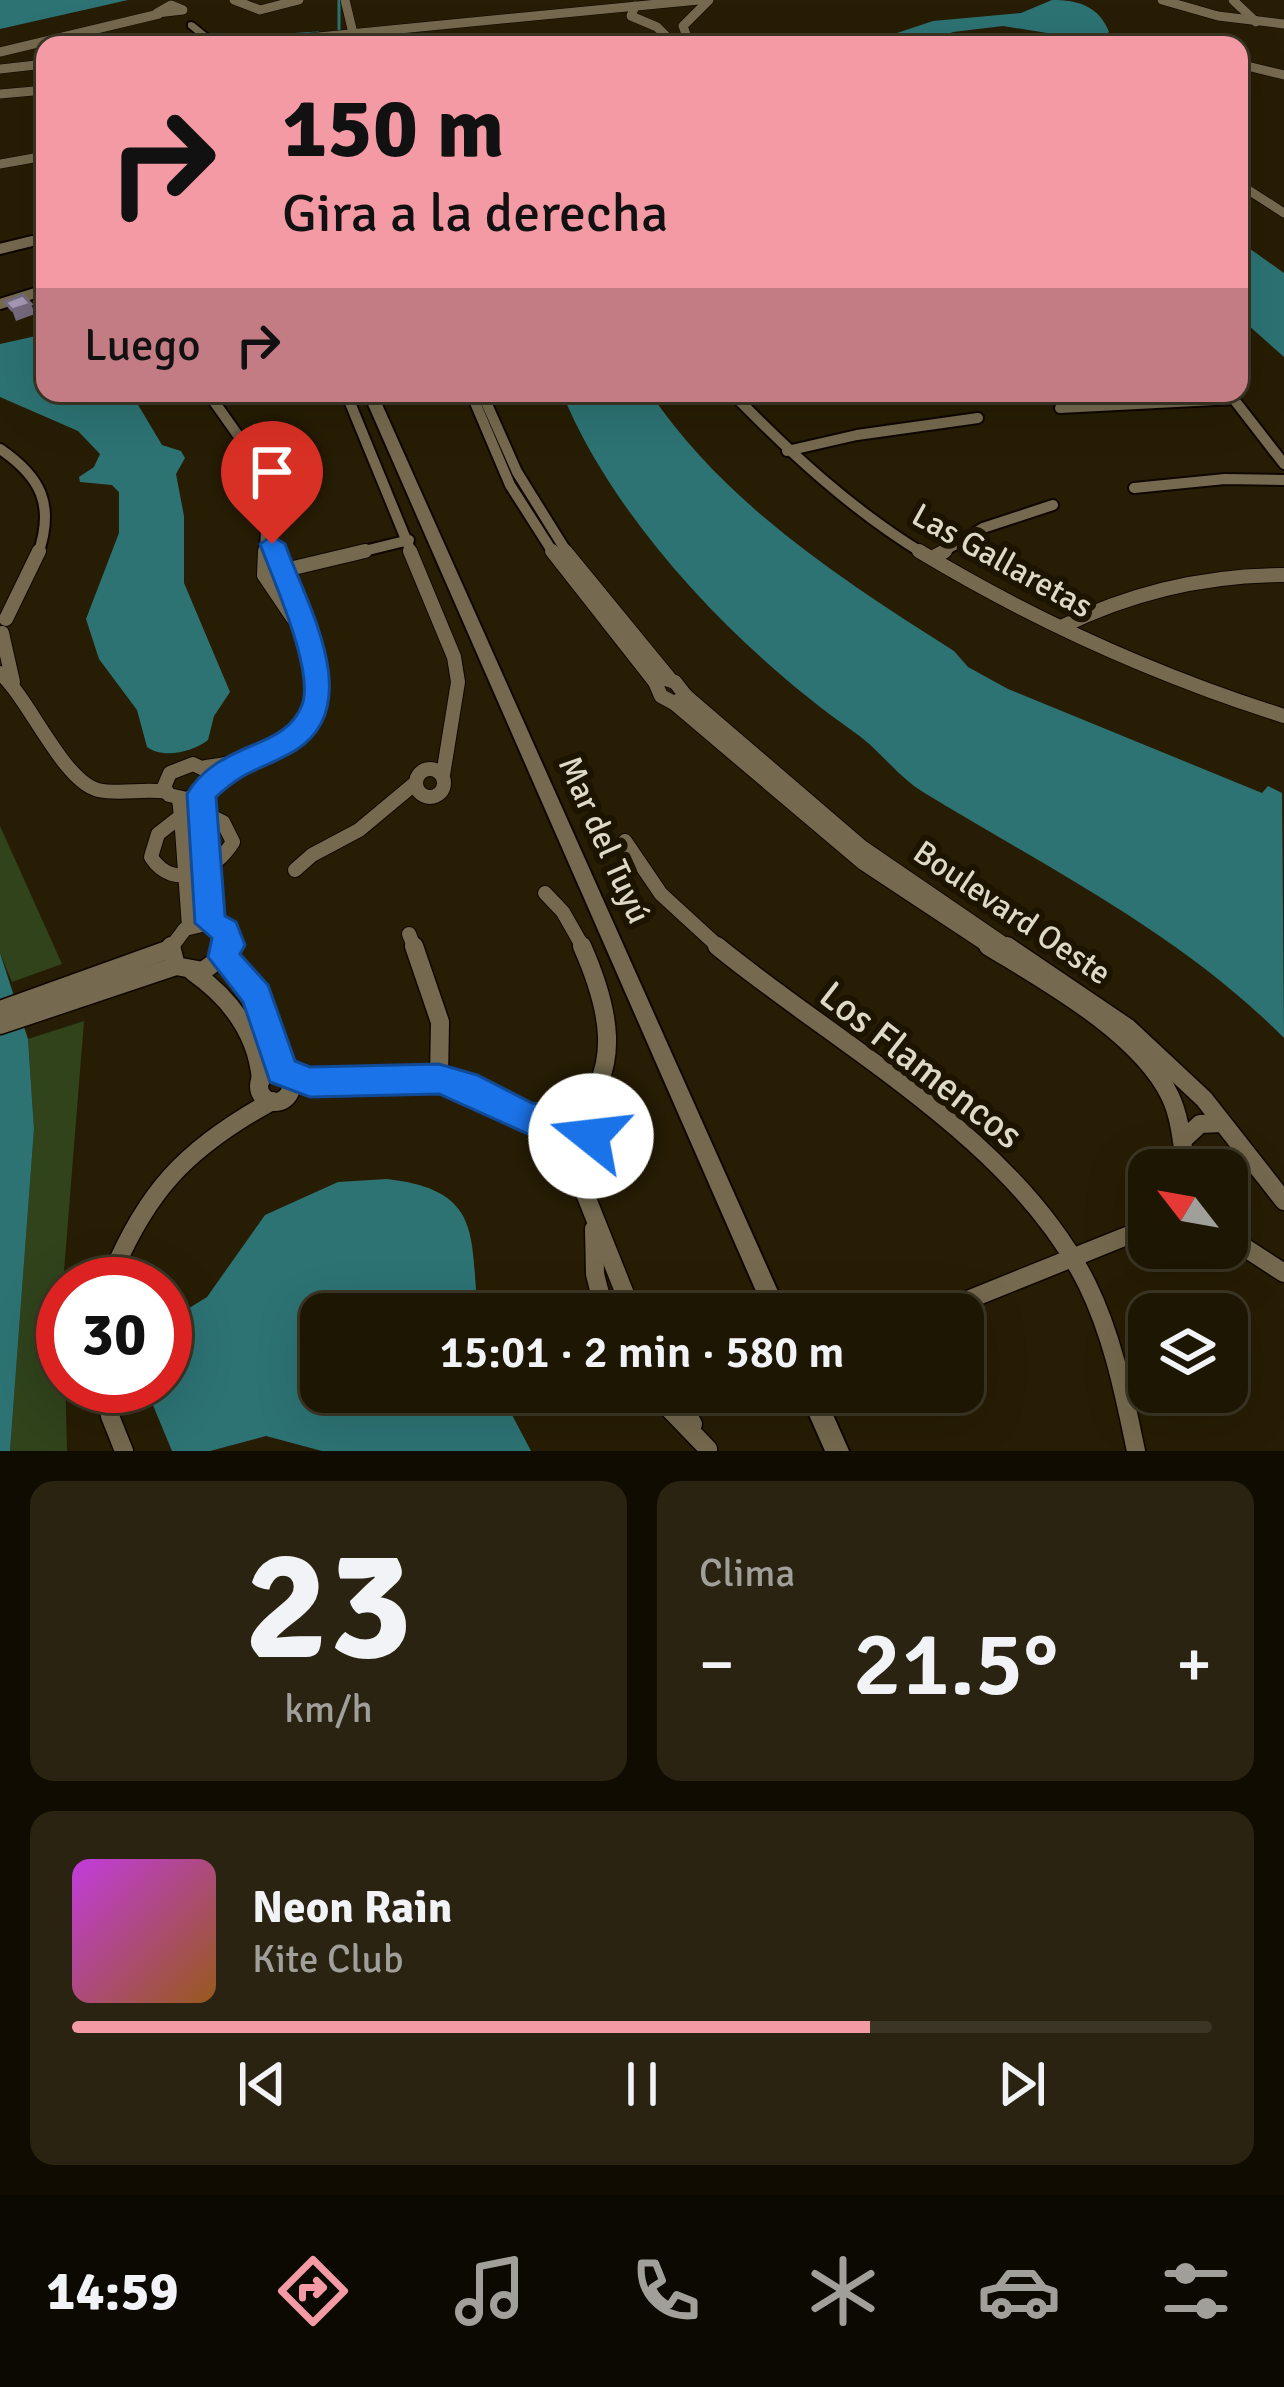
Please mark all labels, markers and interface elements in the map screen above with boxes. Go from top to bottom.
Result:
text: 150 m [282,77,504,181]
icon: right [84,84,240,240]
text: Gira a la derecha [282,180,668,247]
icon: right [225,312,291,378]
text: Luego [84,318,201,373]
pin [221,421,323,544]
icon: arrive [239,439,305,505]
street label: Las Gallaretas [905,495,1099,627]
street label: Mar del Tuyú [549,750,659,930]
street label: Boulevard Oeste [905,832,1119,994]
street label: Los Flamencos [810,971,1032,1159]
position arrow [528,1073,654,1199]
north arrow [1128,1149,1248,1269]
map controls [1128,1149,1248,1413]
speed limit sign: 30 [36,1257,192,1413]
button: layers [1128,1293,1248,1413]
text: 15:01 · 2 min · 580 m [440,1325,844,1380]
text: 23 [244,1510,413,1703]
text: Clima [699,1549,795,1597]
text: 21.5° [853,1609,1058,1720]
text: − [699,1624,735,1705]
text: + [1176,1624,1212,1705]
text: km/h [284,1685,373,1733]
text: Neon Rain [252,1880,452,1935]
text: Kite Club [252,1935,403,1983]
icon: previous [229,2051,295,2117]
icon: pause [609,2051,675,2117]
icon: next [989,2051,1055,2117]
icon: directions [271,2249,355,2333]
icon: music [448,2249,532,2333]
icon: phone [624,2249,708,2333]
icon: climate [801,2249,885,2333]
icon: car [977,2249,1061,2333]
icon: filters [1154,2249,1238,2333]
text: 14:59 [46,2258,179,2325]

